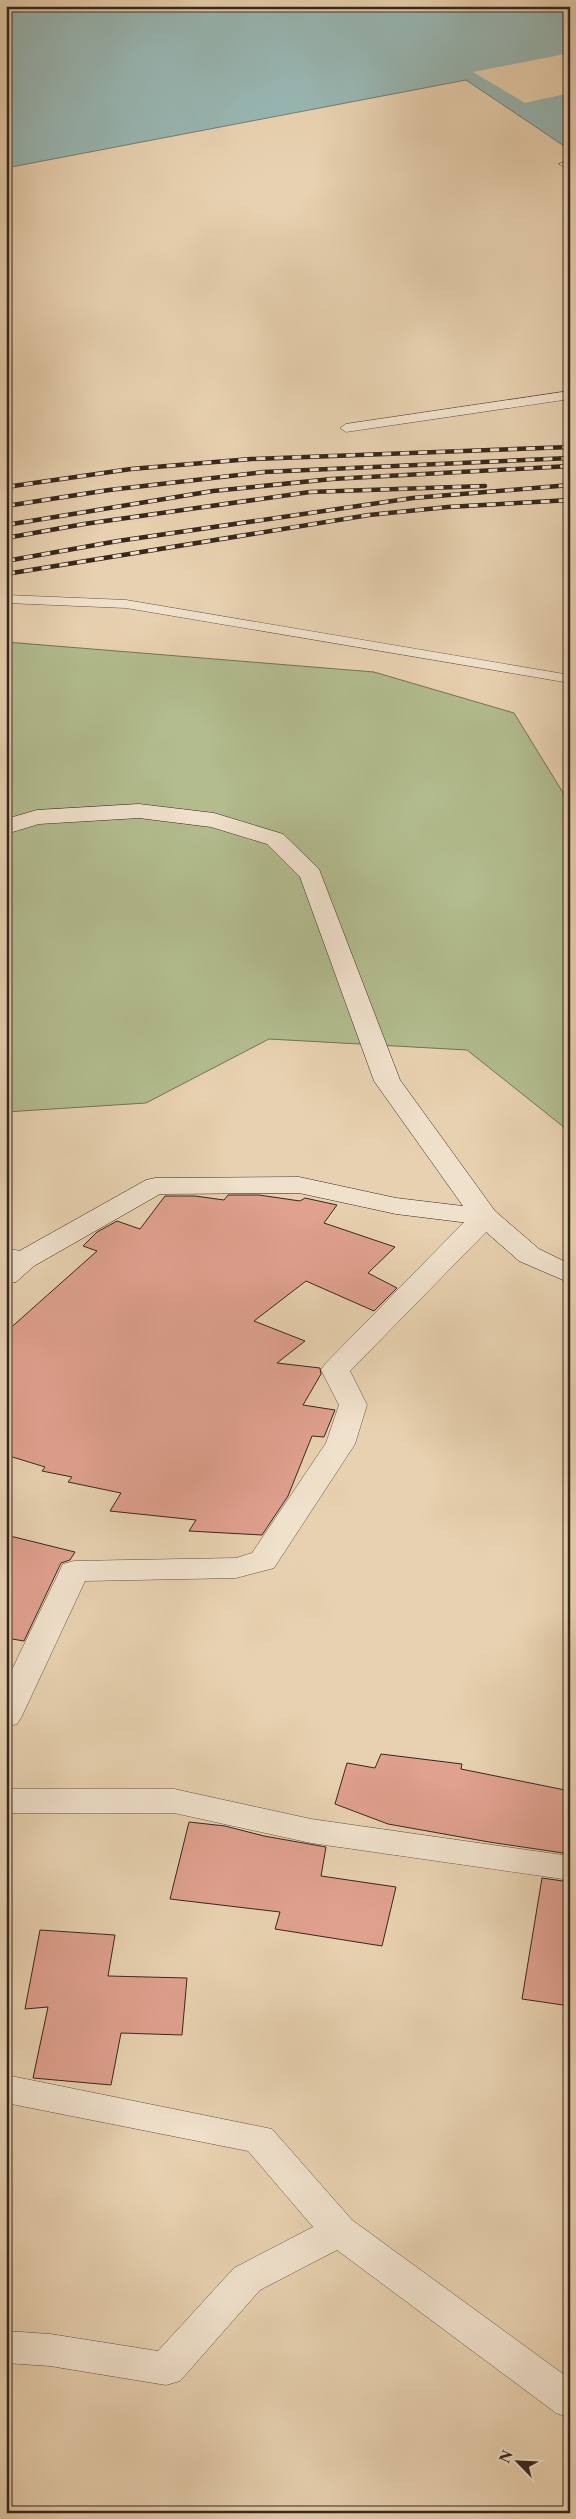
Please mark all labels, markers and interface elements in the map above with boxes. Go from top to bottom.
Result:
north arrow [494,2436,544,2486]
text: N [495,2447,517,2466]

